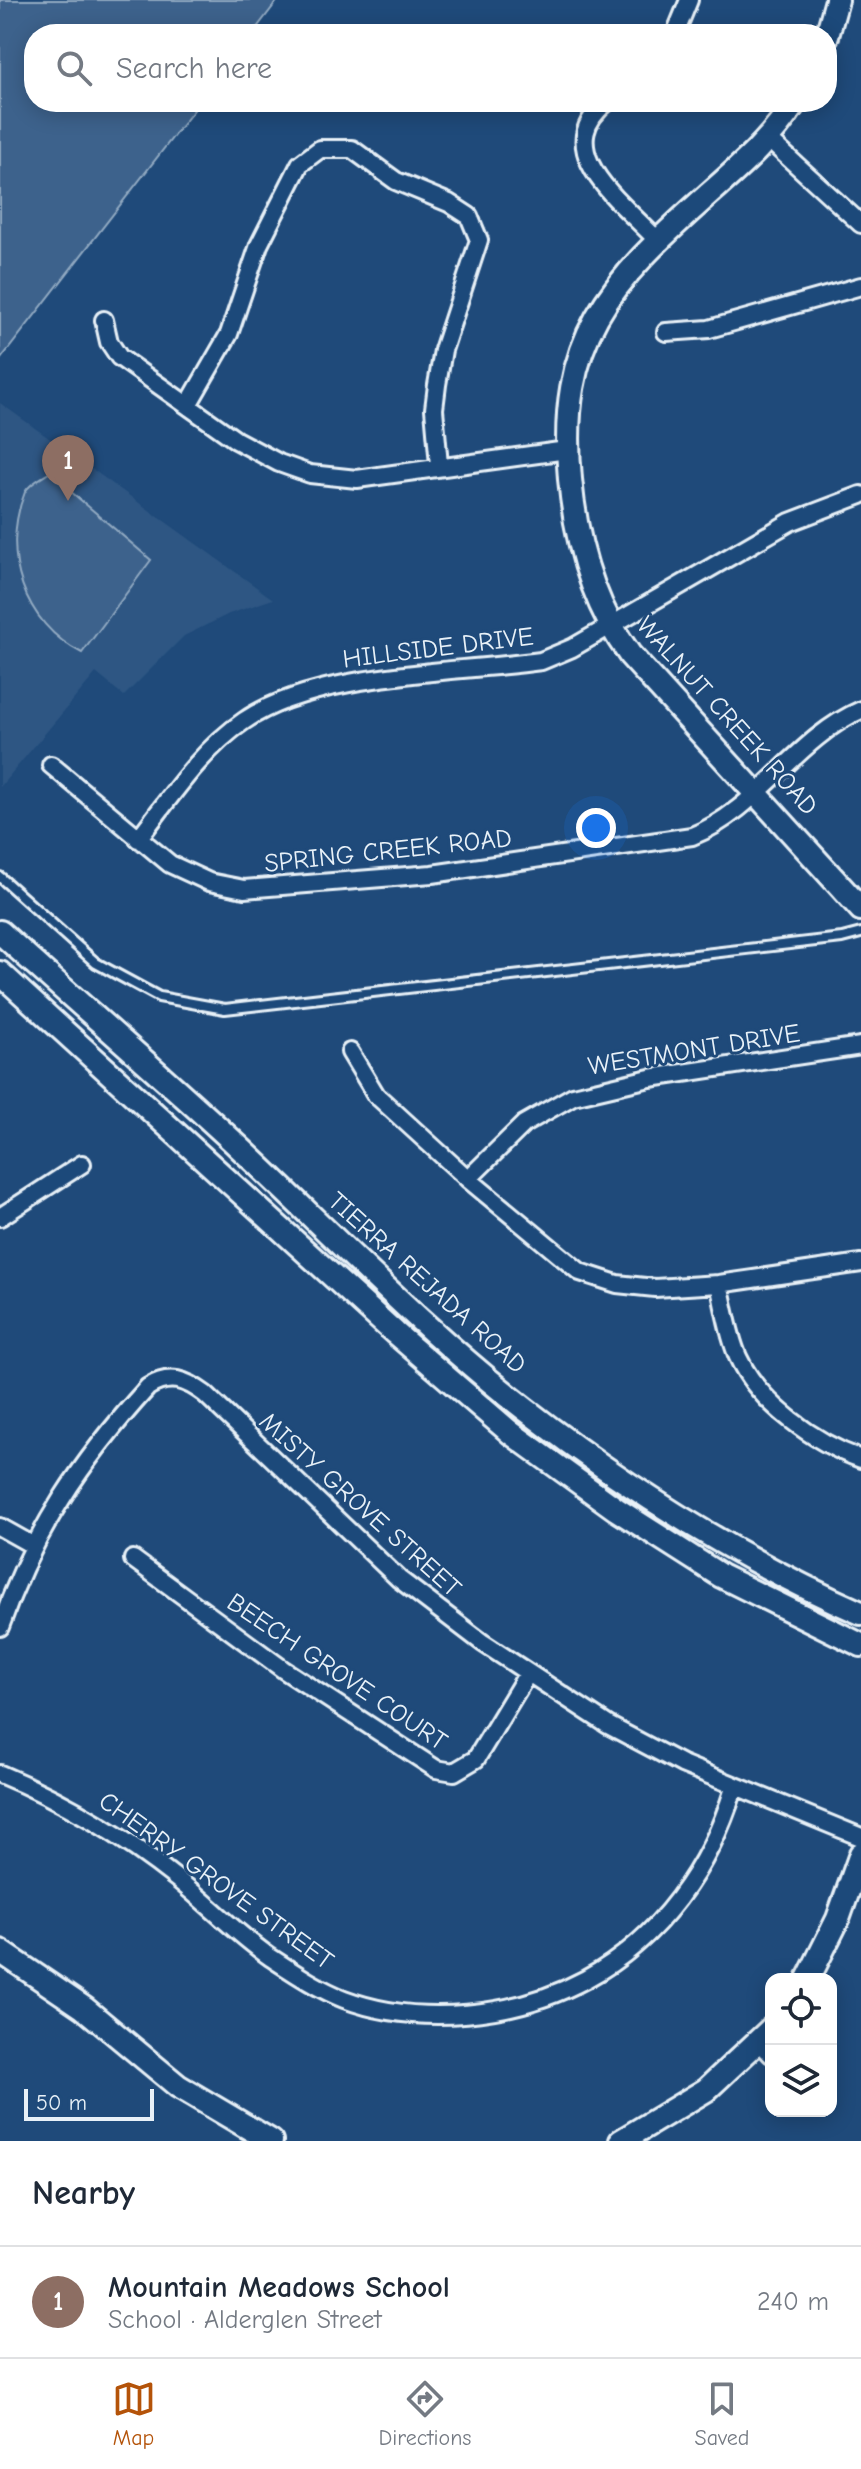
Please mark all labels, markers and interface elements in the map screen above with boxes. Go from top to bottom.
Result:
search box [24,24,837,112]
icon: search [52,46,96,90]
text: Search here [116,51,272,86]
pin: 1 [42,435,94,501]
street label: WALNUT CREEK ROAD [630,611,824,821]
street label: HILLSIDE DRIVE [341,621,535,675]
your location [576,808,616,848]
street label: SPRING CREEK ROAD [263,823,513,879]
street label: WESTMONT DRIVE [586,1018,802,1082]
street label: TIERRA REJADA ROAD [322,1186,532,1380]
street label: MISTY GROVE STREET [253,1407,467,1604]
street label: BEECH GROVE COURT [221,1587,453,1757]
street label: CHERRY GROVE STREET [93,1786,339,1976]
map controls [765,1973,837,2117]
button: locate [765,1973,837,2045]
button: layers [765,2045,837,2117]
scale bar [24,2085,154,2121]
text: 50 m [36,2090,87,2116]
text: Nearby [32,2173,135,2213]
text: Mountain Meadows School [108,2270,450,2305]
text: 1 [53,2287,63,2317]
text: 240 m [757,2287,829,2317]
text: School · Alderglen Street [108,2305,382,2335]
tab: Map [112,2377,156,2451]
tab: Directions [379,2377,472,2451]
tab: Saved [695,2377,749,2451]

